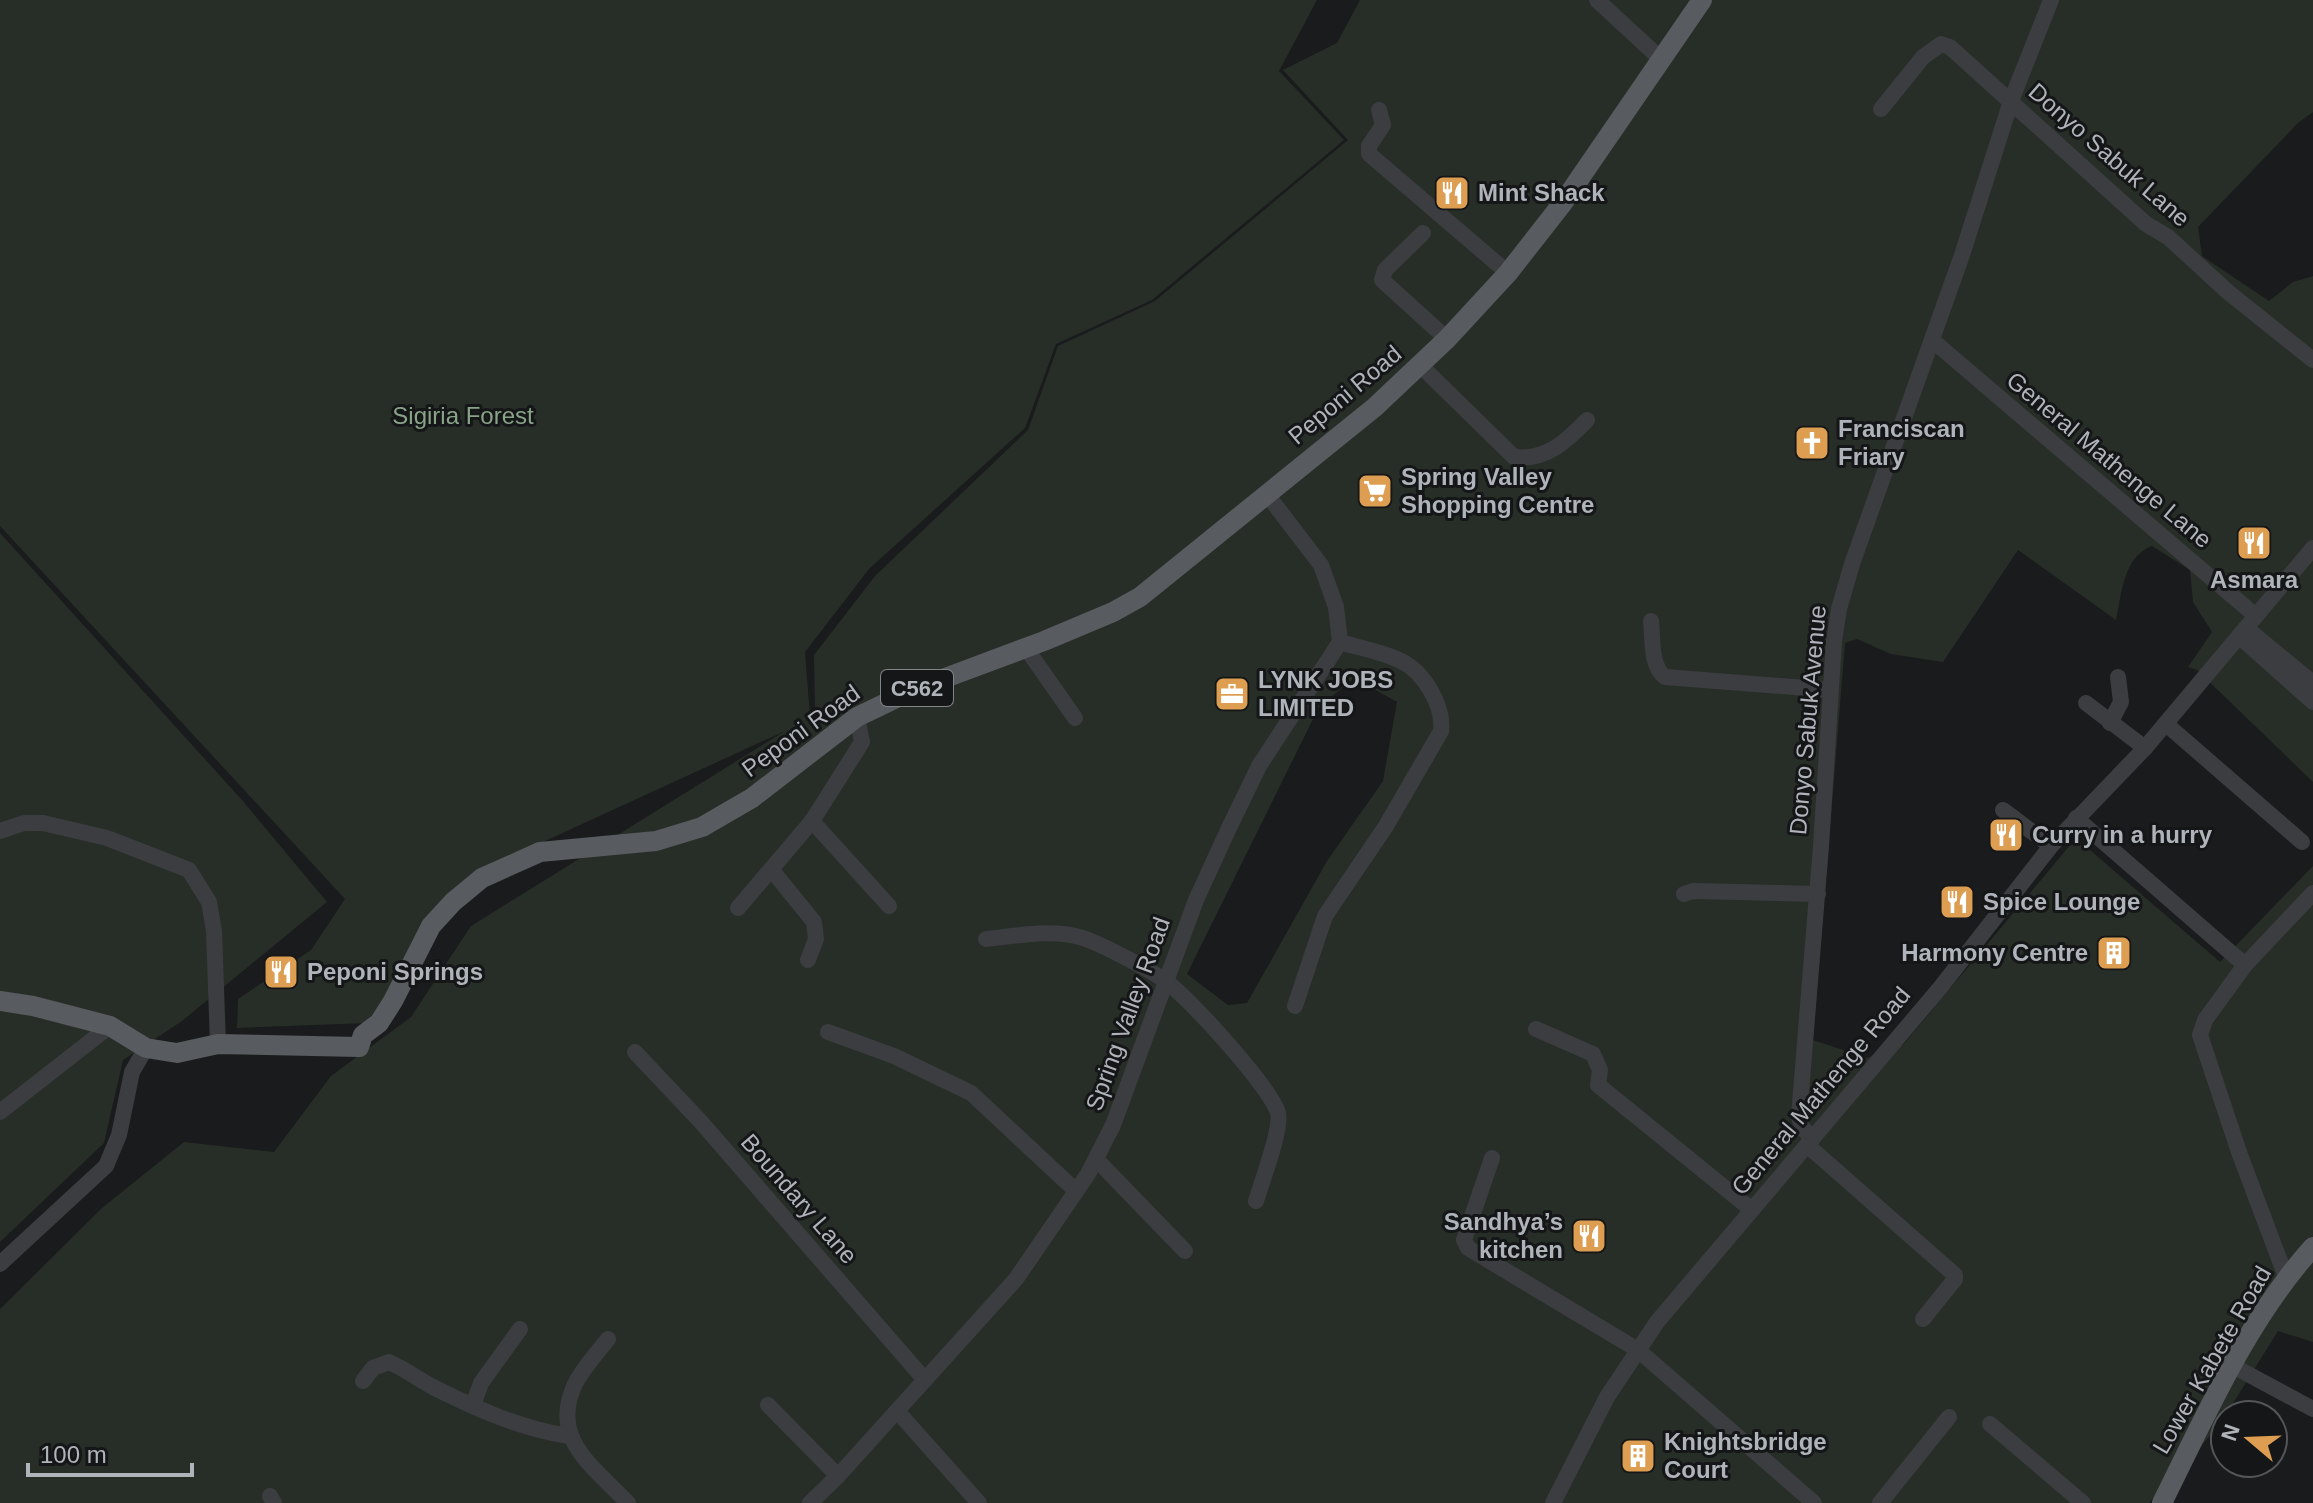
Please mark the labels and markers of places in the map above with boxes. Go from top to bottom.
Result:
restaurant icon: Mint Shack [1433,174,1471,212]
place label: Mint Shack [1478,179,1605,206]
place label: Franciscan Friary [1838,415,1965,470]
church icon: Franciscan Friary [1793,424,1831,462]
place label: Spring Valley Shopping Centre [1401,463,1594,518]
supermarket icon: Spring Valley Shopping Centre [1356,472,1394,510]
restaurant icon: Asmara [2235,524,2273,562]
place label: Asmara [2210,566,2299,593]
place label: LYNK JOBS LIMITED [1258,666,1393,721]
office icon: LYNK JOBS LIMITED [1213,675,1251,713]
restaurant icon: Curry in a hurry [1987,816,2025,854]
place label: Curry in a hurry [2032,821,2213,848]
restaurant icon: Spice Lounge [1938,883,1976,921]
place label: Spice Lounge [1983,888,2140,915]
building icon: Harmony Centre [2095,934,2133,972]
place label: Harmony Centre [1901,939,2088,966]
restaurant icon: Peponi Springs [262,953,300,991]
place label: Peponi Springs [307,958,483,985]
place label: Sandhya’s kitchen [1444,1208,1563,1263]
restaurant icon: Sandhya’s kitchen [1570,1217,1608,1255]
place label: Knightsbridge Court [1664,1428,1827,1483]
building icon: Knightsbridge Court [1619,1437,1657,1475]

